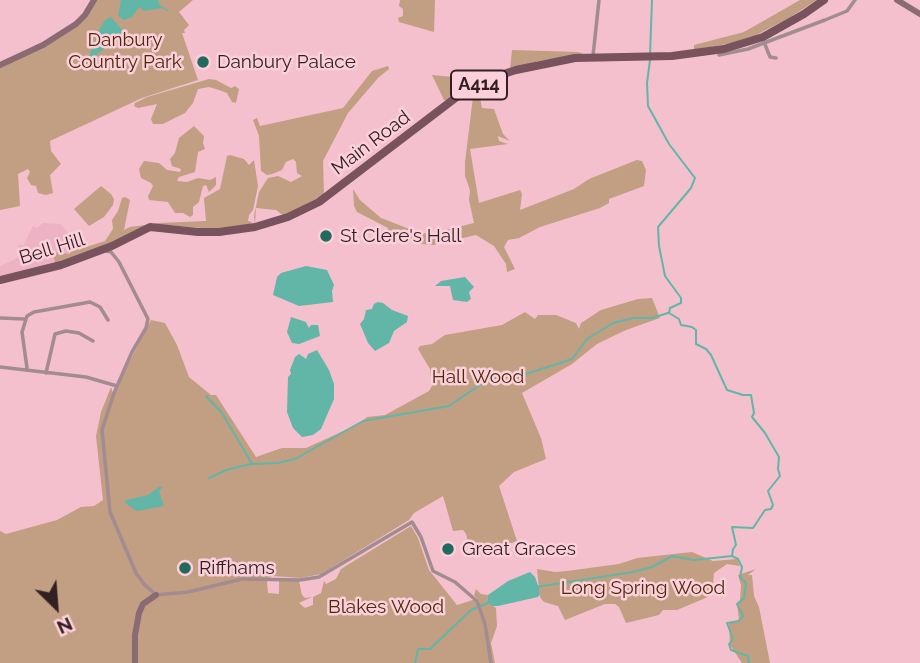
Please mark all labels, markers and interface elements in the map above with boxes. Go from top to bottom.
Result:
park label: Danbury Country Park [68,29,182,73]
place label: Danbury Palace [217,51,356,73]
marker: Danbury Palace [195,54,211,70]
road number: A414 [451,70,507,100]
street label: Main Road [327,106,415,180]
place label: St Clere's Hall [340,225,461,247]
street label: Bell Hill [16,228,88,270]
marker: St Clere's Hall [318,228,334,244]
park label: Hall Wood [432,366,524,388]
place label: Great Graces [462,538,576,560]
marker: Great Graces [440,541,456,557]
place label: Riffhams [199,557,275,579]
marker: Riffhams [177,560,193,576]
north arrow [21,572,91,642]
park label: Long Spring Wood [561,577,725,599]
park label: Blakes Wood [328,596,444,618]
text: N [54,613,76,639]

